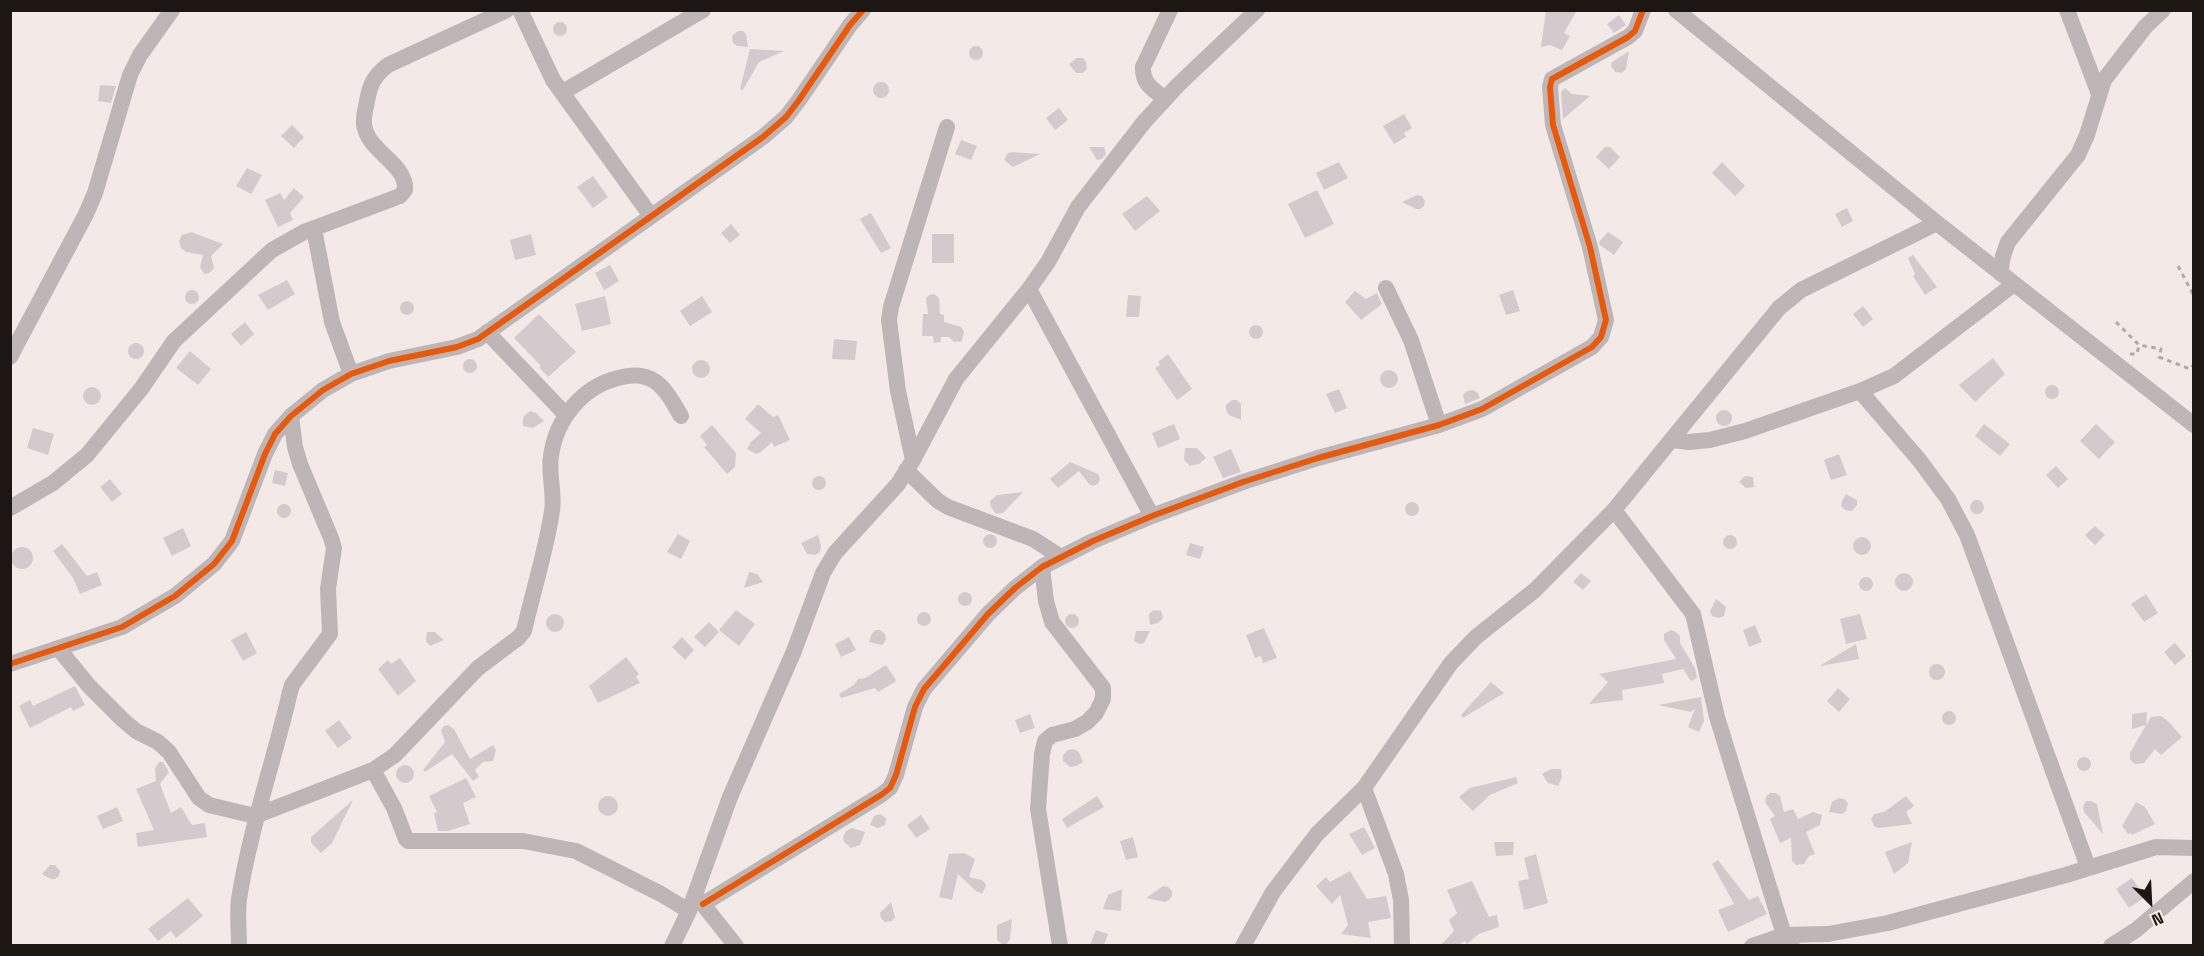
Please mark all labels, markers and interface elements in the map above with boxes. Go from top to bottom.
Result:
north arrow [2120,872,2180,932]
text: N [2148,907,2167,931]

